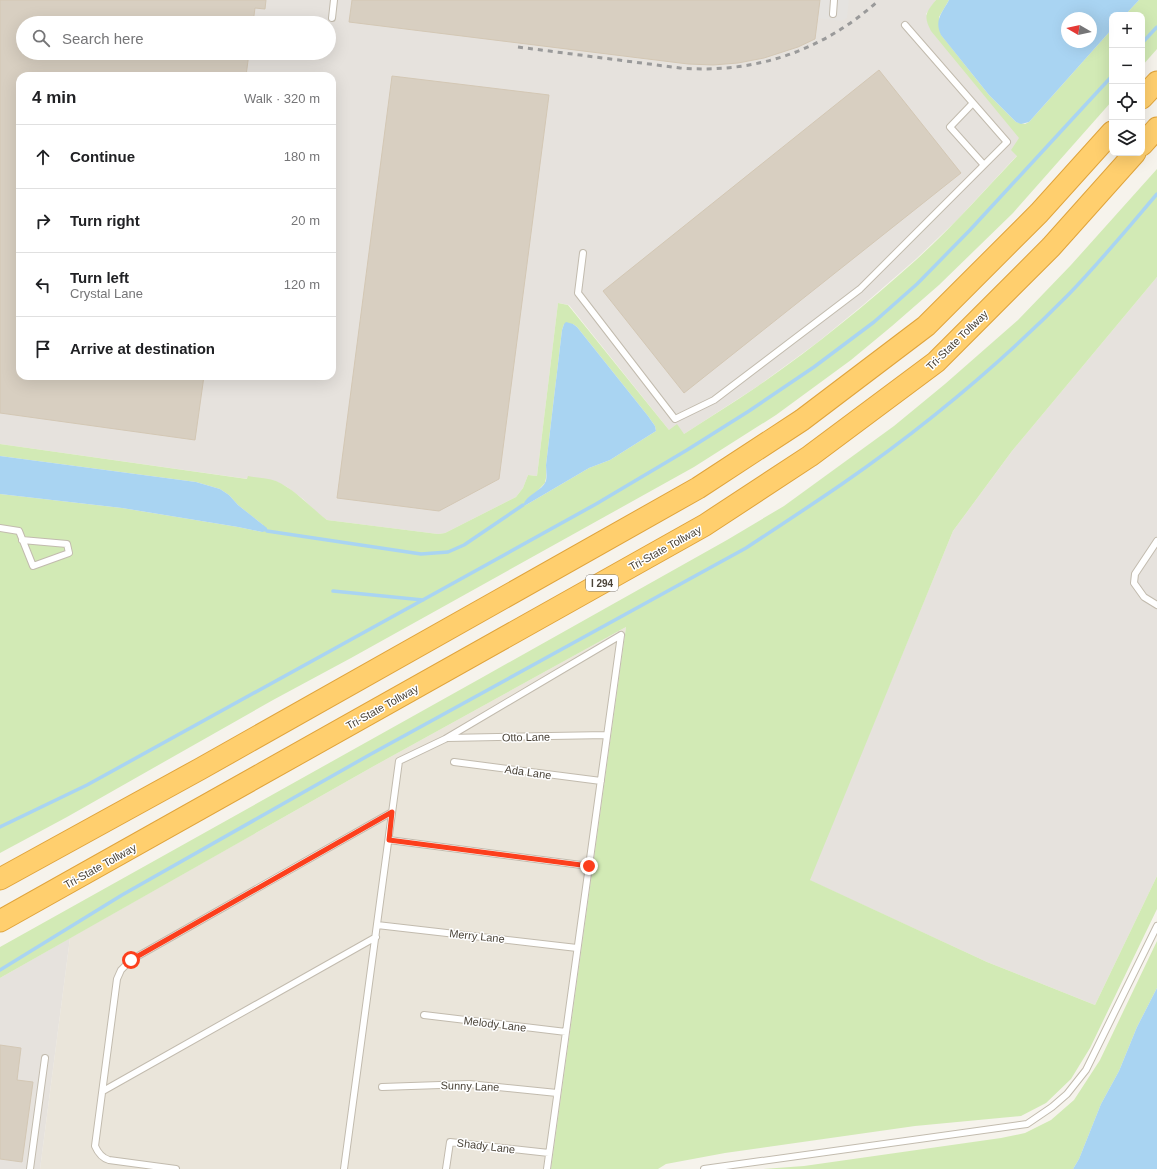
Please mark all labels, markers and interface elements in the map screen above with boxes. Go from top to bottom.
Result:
north arrow [1061,12,1097,48]
map controls [1109,12,1145,156]
button: + [1109,12,1145,48]
search box [16,16,336,60]
icon: search [30,27,52,49]
text: Search here [62,30,144,47]
button: − [1109,48,1145,84]
button: locate [1109,84,1145,120]
text: 4 min [32,88,76,107]
text: Walk · 320 m [244,91,320,106]
button: layers [1109,120,1145,156]
icon: ahead [32,146,54,168]
text: Continue [70,148,135,165]
text: 180 m [284,149,320,164]
icon: right [32,210,54,232]
text: Turn right [70,212,140,229]
text: 20 m [291,213,320,228]
text: Turn left [70,269,129,286]
icon: left [32,274,54,296]
text: 120 m [284,277,320,292]
text: Crystal Lane [70,286,143,301]
street label: Tri-State Tollway [924,307,991,372]
icon: arrive [32,338,54,360]
text: Arrive at destination [70,340,215,357]
street label: Tri-State Tollway [627,523,704,573]
road number: I 294 [586,575,618,591]
street label: Tri-State Tollway [344,682,421,732]
street label: Otto Lane [502,731,550,743]
street label: Ada Lane [504,763,552,781]
street label: Tri-State Tollway [62,841,139,891]
route end [580,857,598,875]
street label: Merry Lane [449,927,505,945]
route start [122,951,140,969]
street label: Melody Lane [463,1014,527,1034]
street label: Sunny Lane [440,1079,500,1093]
street label: Shady Lane [456,1136,516,1156]

